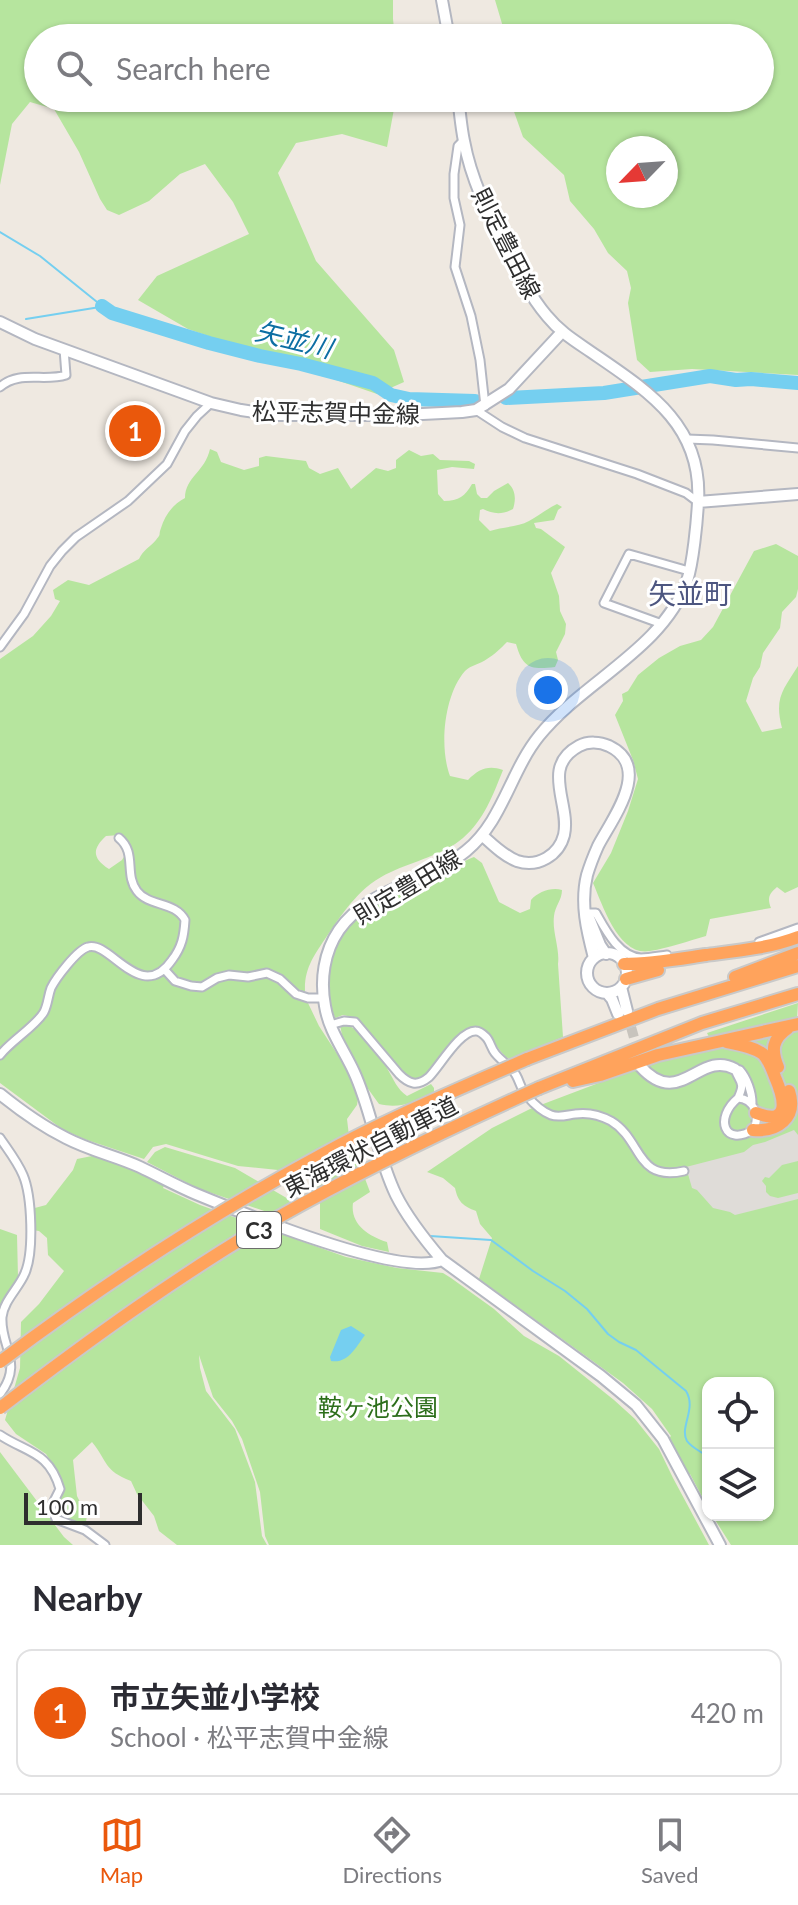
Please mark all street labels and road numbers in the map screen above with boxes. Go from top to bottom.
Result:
street label: 則定豊田線 [467,183,547,303]
street label: 松平志賀中金線 [252,396,420,428]
street label: 則定豊田線 [348,843,466,929]
street label: 東海環状自動車道 [278,1089,462,1203]
road number: C3 [237,1212,281,1248]

